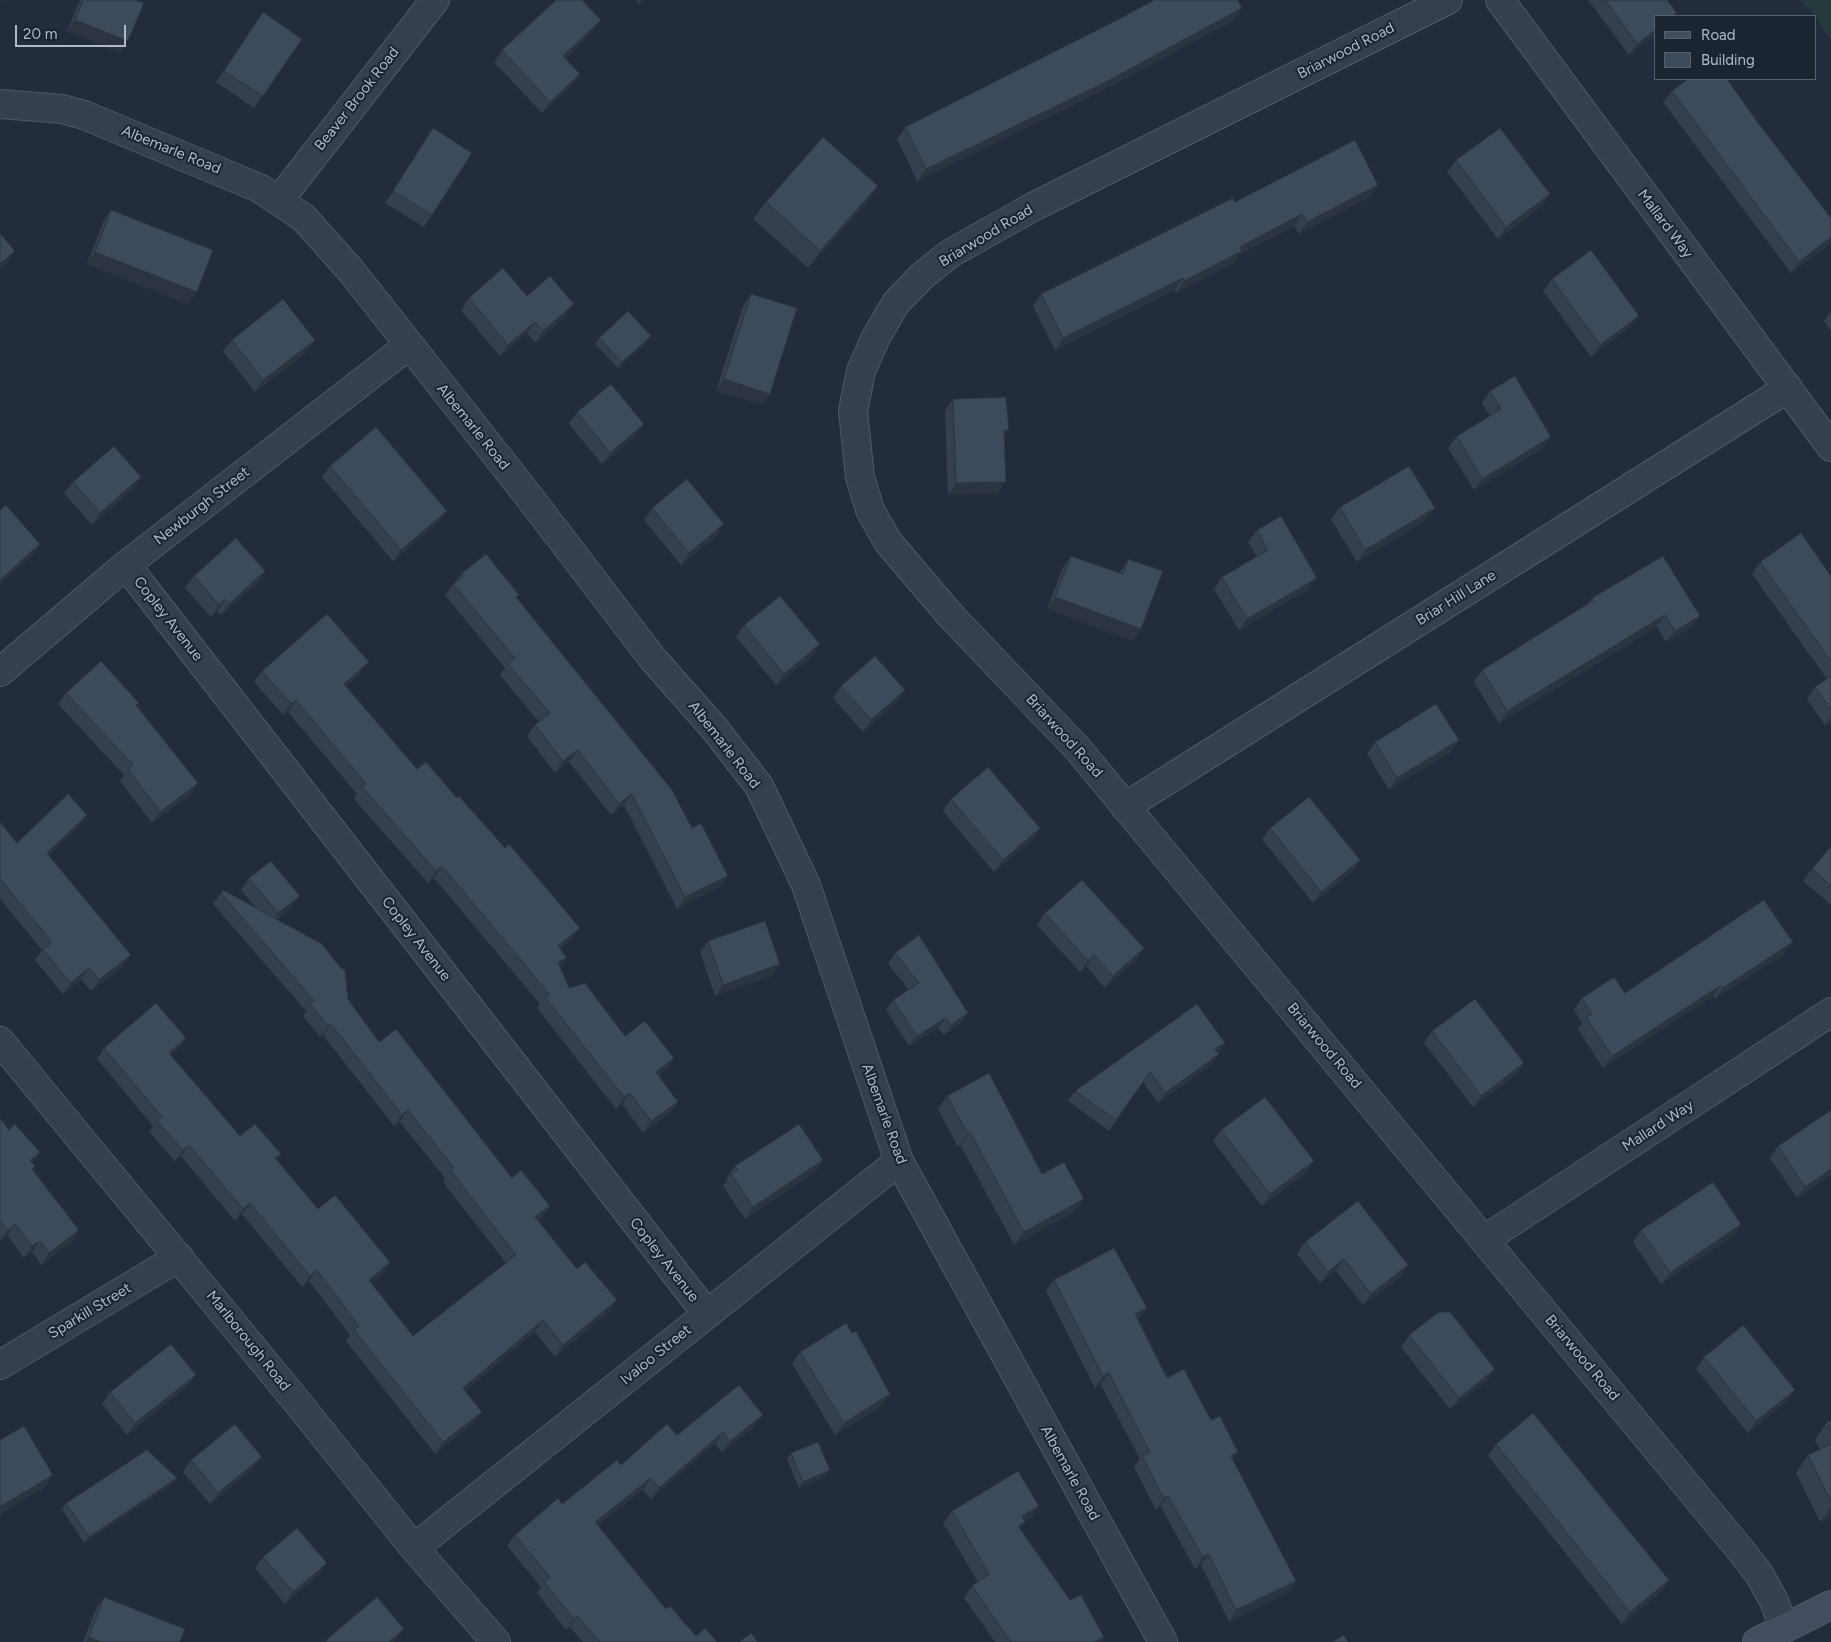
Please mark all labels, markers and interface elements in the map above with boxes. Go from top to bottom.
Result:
scale bar [18,15,129,47]
legend [1654,15,1816,80]
street label: Briarwood Road [1294,19,1398,83]
text: 20 m [23,25,57,43]
text: Road [1701,26,1736,44]
street label: Beaver Brook Road [311,44,403,154]
text: Building [1701,51,1755,69]
street label: Albemarle Road [119,122,223,178]
street label: Mallard Way [1633,186,1697,262]
street label: Briarwood Road [936,201,1036,271]
street label: Albemarle Road [433,380,513,474]
street label: Newburgh Street [151,463,253,549]
street label: Briar Hill Lane [1413,566,1499,630]
street label: Copley Avenue [130,573,206,665]
street label: Briarwood Road [1022,690,1106,782]
street label: Albemarle Road [684,698,764,792]
street label: Copley Avenue [378,893,454,985]
street label: Briarwood Road [1283,999,1365,1093]
street label: Albemarle Road [857,1061,911,1167]
street label: Mallard Way [1619,1096,1697,1156]
street label: Copley Avenue [626,1214,702,1306]
street label: Sparkill Street [45,1279,135,1343]
street label: Marlborough Road [202,1287,294,1395]
street label: Briarwood Road [1541,1311,1623,1405]
street label: Ivaloo Street [617,1321,695,1389]
street label: Albemarle Road [1037,1422,1103,1524]

